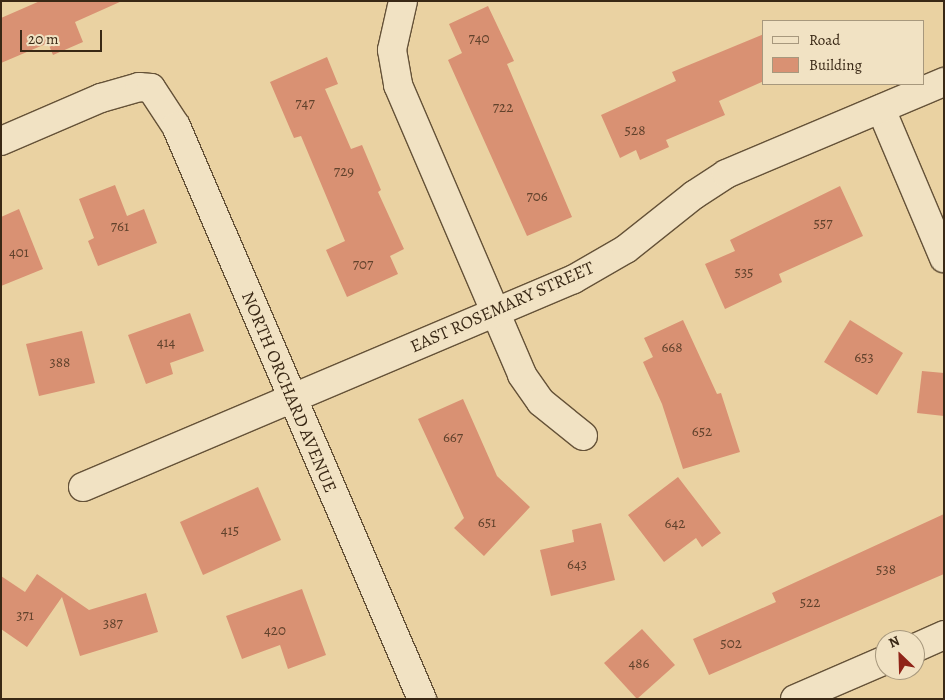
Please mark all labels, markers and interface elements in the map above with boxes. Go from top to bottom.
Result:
scale bar [22,20,105,52]
legend [762,20,925,85]
text: 20 m [28,29,59,49]
house number: 740 [468,30,490,48]
text: Road [809,30,840,50]
text: Building [809,55,862,75]
house number: 747 [295,95,315,113]
house number: 722 [493,99,513,117]
house number: 528 [625,122,645,140]
house number: 729 [334,163,354,181]
house number: 706 [526,188,548,206]
house number: 557 [813,215,833,233]
house number: 761 [111,218,129,236]
house number: 401 [9,244,29,262]
house number: 707 [353,256,373,274]
street label: EAST ROSEMARY STREET [407,257,597,357]
house number: 535 [734,264,754,282]
street label: NORTH ORCHARD AVENUE [237,288,341,496]
house number: 414 [157,334,175,352]
house number: 668 [661,339,683,357]
house number: 653 [854,349,874,367]
house number: 388 [50,354,70,372]
house number: 652 [692,423,712,441]
house number: 667 [443,429,463,447]
house number: 651 [478,514,496,532]
house number: 642 [665,515,685,533]
house number: 415 [221,522,239,540]
house number: 643 [567,556,587,574]
house number: 538 [876,561,896,579]
house number: 522 [800,594,820,612]
house number: 371 [16,607,34,625]
house number: 387 [103,615,123,633]
house number: 420 [264,622,286,640]
north arrow [875,630,925,680]
text: N [886,631,903,653]
house number: 502 [720,635,742,653]
house number: 486 [629,655,649,673]

